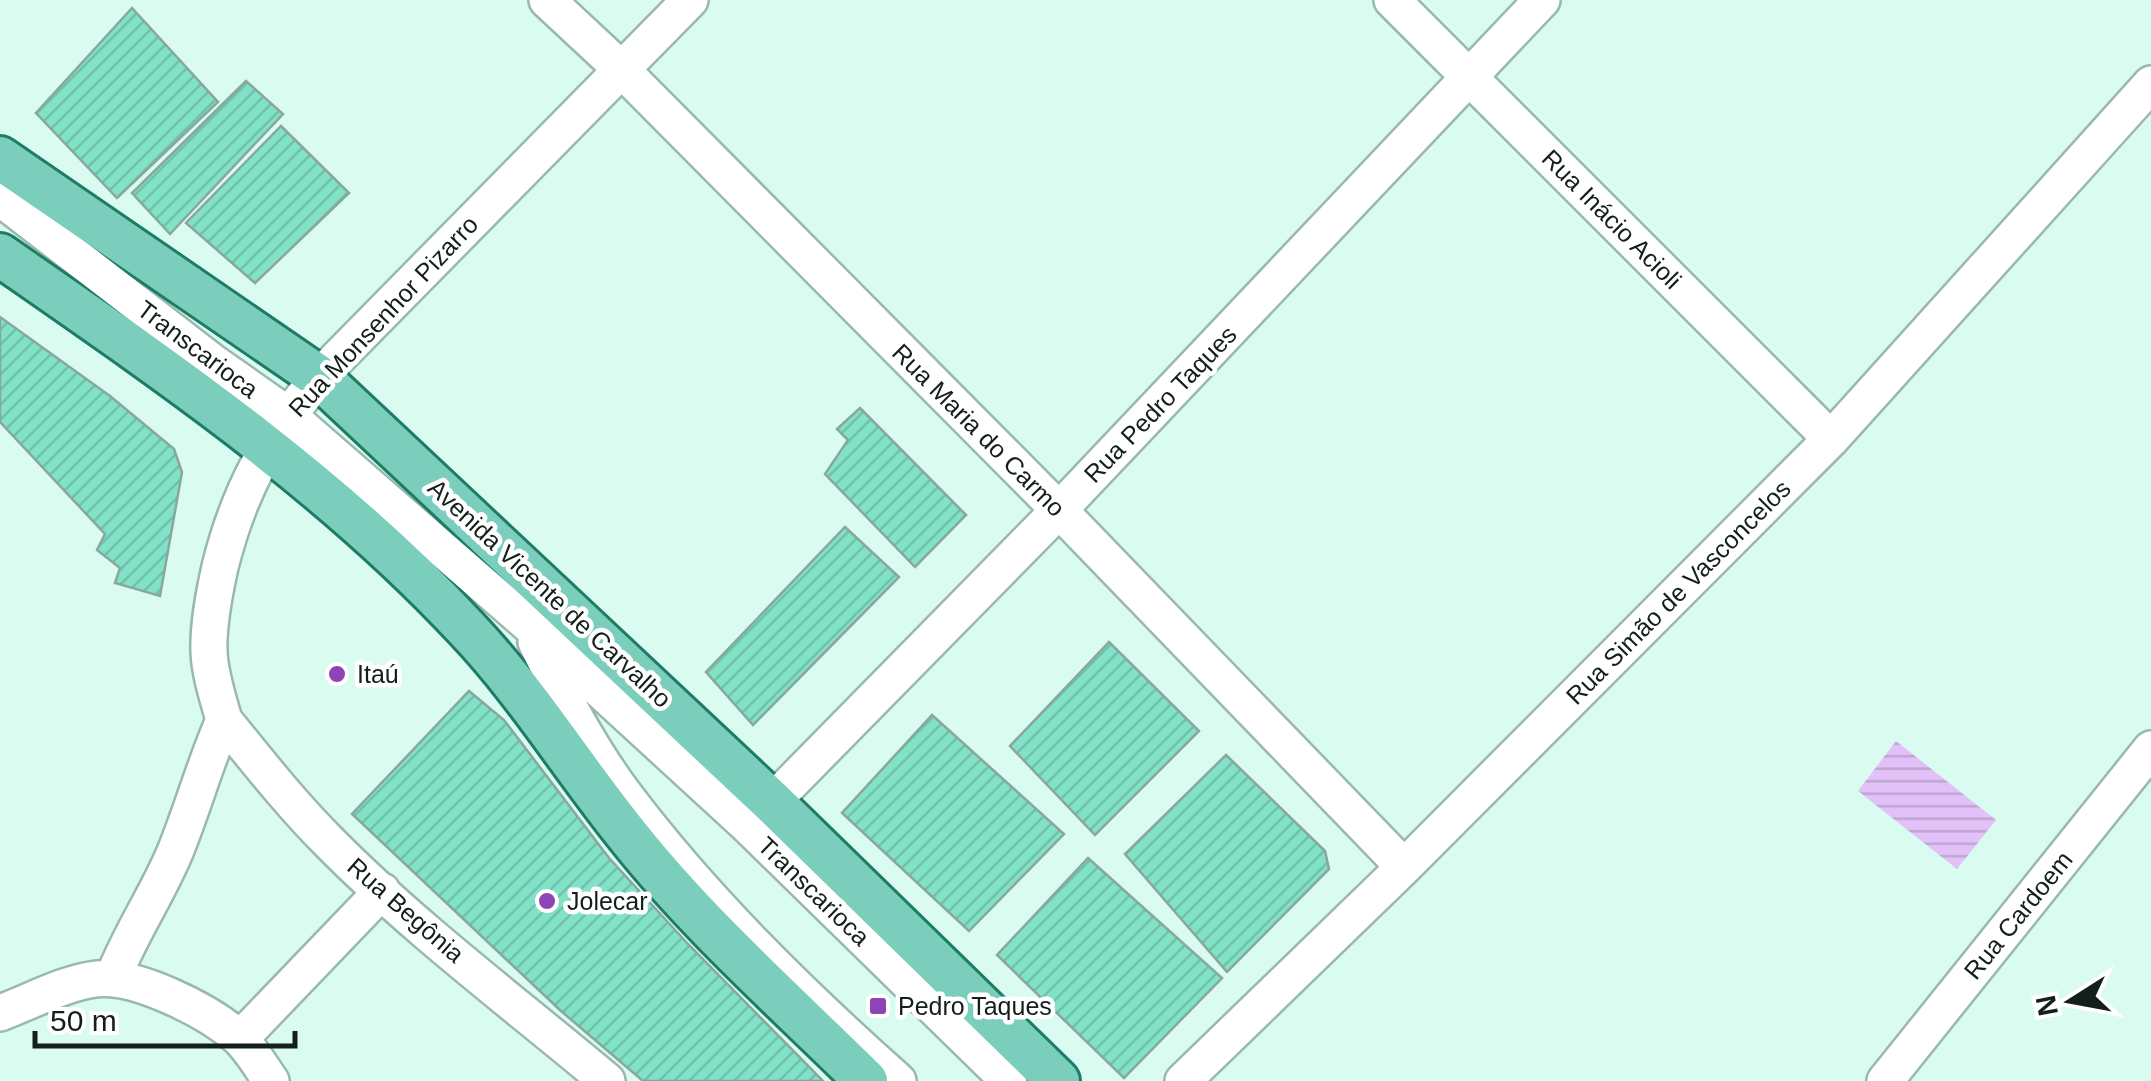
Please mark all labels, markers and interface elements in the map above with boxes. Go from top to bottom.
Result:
street label: Rua Inácio Acioli [1537,144,1687,294]
street label: Rua Monsenhor Pizarro [283,210,483,422]
street label: Transcarioca [132,295,264,403]
street label: Rua Pedro Taques [1078,320,1242,488]
street label: Rua Maria do Carmo [887,338,1071,522]
street label: Avenida Vicente de Carvalho [423,473,677,713]
street label: Rua Simão de Vasconcelos [1560,474,1796,710]
place label: Itaú [357,660,399,688]
marker: Itaú [326,663,348,685]
street label: Transcarioca [753,831,875,951]
street label: Rua Cardoem [1958,846,2078,984]
street label: Rua Begônia [342,852,470,968]
place label: Jolecar [567,887,648,915]
marker: Jolecar [536,890,558,912]
north arrow [2021,951,2121,1051]
scale bar [35,986,295,1048]
place label: Pedro Taques [898,992,1052,1020]
text: N [2030,993,2064,1019]
marker: Pedro Taques [867,995,889,1017]
text: 50 m [50,1004,117,1037]

